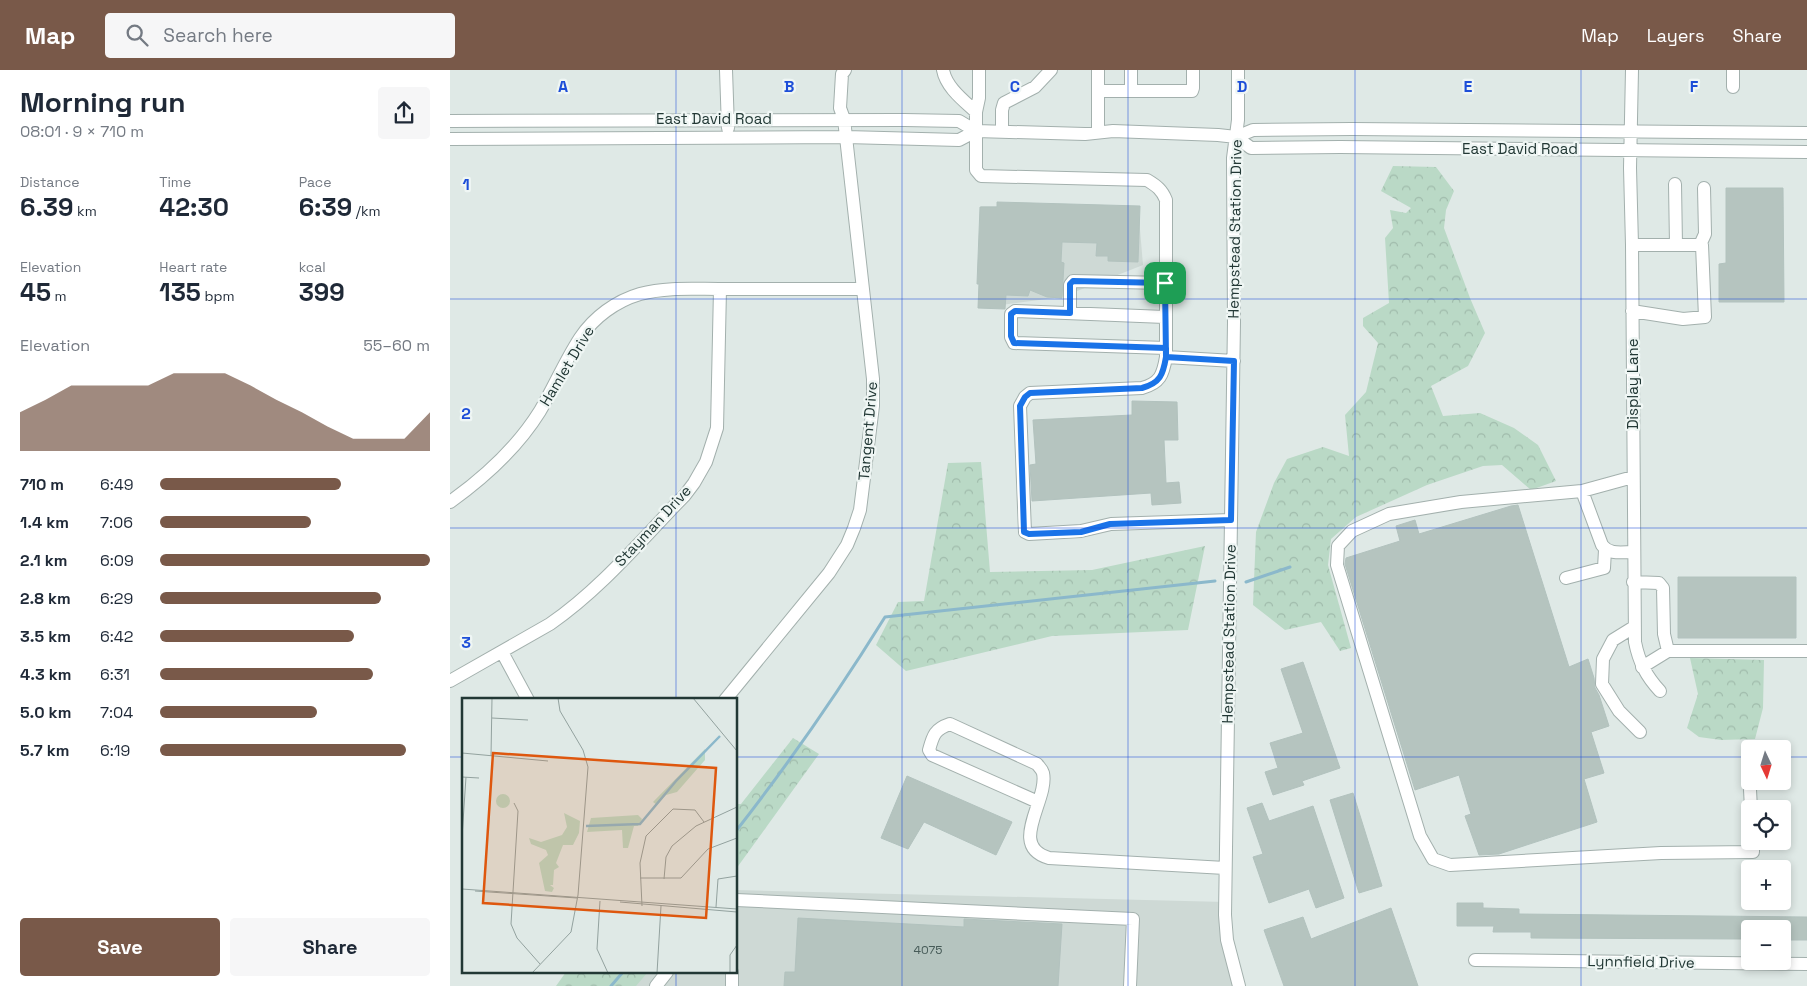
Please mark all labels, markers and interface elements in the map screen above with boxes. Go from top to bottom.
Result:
search box [105,13,455,58]
text: Map [25,20,75,51]
icon: search [123,21,151,49]
text: Search here [163,23,273,48]
text: Map [1581,24,1619,47]
text: Layers [1647,24,1704,47]
text: Share [1732,24,1782,47]
text: A [558,76,568,97]
text: B [784,76,794,97]
text: C [1010,76,1020,97]
text: D [1237,76,1247,97]
text: E [1464,76,1473,97]
text: F [1690,76,1699,97]
text: Morning run [20,84,185,120]
button: share [378,87,430,139]
street label: East David Road [656,109,772,128]
text: 08:01 · 9 × 710 m [20,121,144,142]
street label: Hempstead Station Drive [1223,139,1246,319]
street label: East David Road [1462,139,1578,158]
text: Distance [20,173,80,191]
text: Time [159,173,191,191]
text: Pace [299,173,331,191]
text: 1 [462,174,470,195]
text: 6.39 [20,191,74,223]
text: 42:30 [159,191,229,223]
text: 6:39 [299,191,352,223]
text: km [74,202,97,220]
text: /km [352,202,381,220]
text: Elevation [20,258,81,276]
text: Heart rate [159,258,227,276]
text: kcal [299,258,326,276]
pin [1144,262,1186,304]
icon: arrive [1151,269,1179,297]
text: 45 [20,276,51,308]
text: 135 [159,276,201,308]
text: 399 [299,276,345,308]
text: m [51,287,67,305]
text: bpm [201,287,235,305]
street label: Hamlet Drive [535,322,598,409]
text: Elevation [20,335,90,356]
text: 55–60 m [363,335,430,356]
street label: Display Lane [1623,338,1642,430]
street label: Tangent Drive [854,380,881,481]
text: 2 [461,403,471,424]
text: 710 m [20,474,64,495]
text: 6:49 [100,474,134,495]
street label: Stayman Drive [610,481,695,570]
text: 1.4 km [20,512,69,533]
text: 7:06 [100,512,133,533]
street label: Hempstead Station Drive [1217,544,1240,724]
text: 2.1 km [20,550,67,571]
text: 6:09 [100,550,134,571]
text: 2.8 km [20,588,71,609]
text: 6:29 [100,588,133,609]
text: 3.5 km [20,626,71,647]
text: 6:42 [100,626,134,647]
text: 3 [461,632,471,653]
text: 4.3 km [20,664,71,685]
text: 6:31 [100,664,130,685]
inset map [462,698,738,974]
text: 5.0 km [20,702,71,723]
text: 7:04 [100,702,133,723]
text: 5.7 km [20,740,69,761]
text: 6:19 [100,740,130,761]
north arrow [1741,740,1791,790]
map controls [1741,740,1791,970]
button: locate [1741,800,1791,850]
button: + [1741,860,1791,910]
button: Save [20,918,220,976]
button: Share [230,918,430,976]
button: − [1741,920,1791,970]
house number: 4075 [914,942,942,958]
street label: Lynnfield Drive [1587,951,1695,972]

